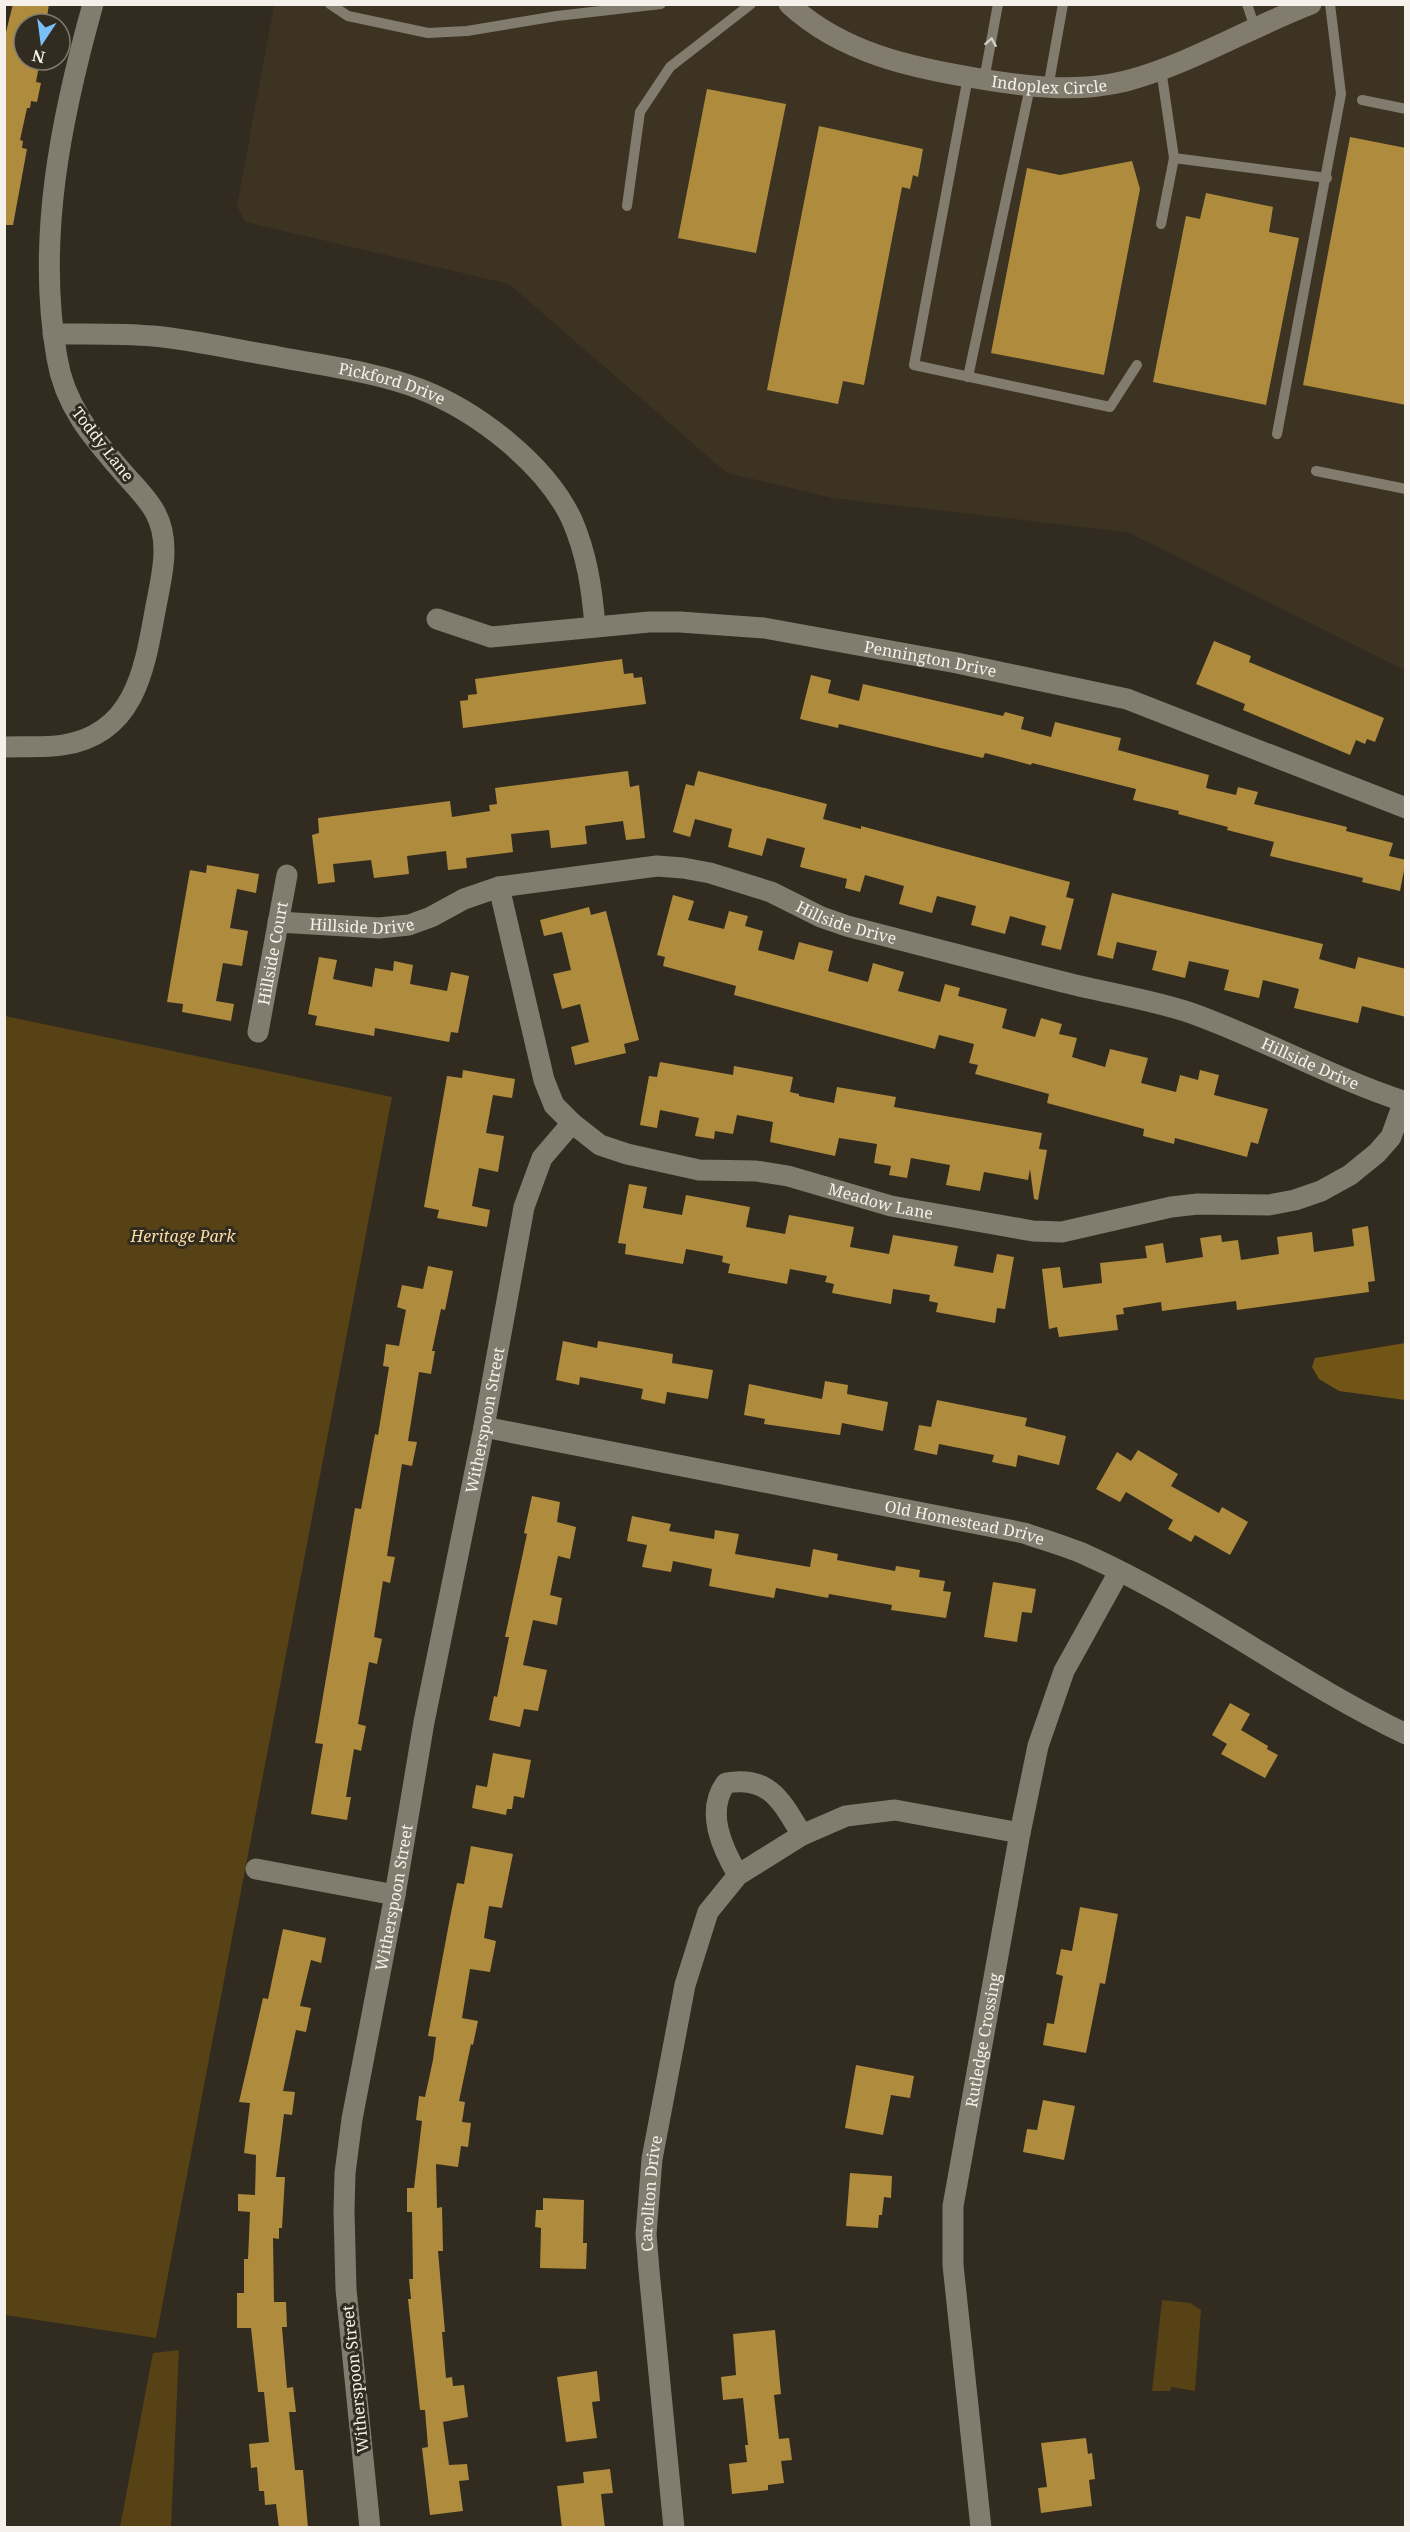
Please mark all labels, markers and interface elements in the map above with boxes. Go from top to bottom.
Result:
north arrow [12,12,72,72]
one-way arrow [984,37,997,47]
text: N [30,44,47,69]
street label: Indoplex Circle [990,70,1108,99]
street label: Pickford Drive [337,357,449,410]
street label: Toddy Lane [67,402,139,486]
street label: Pennington Drive [862,635,999,682]
street label: Hillside Drive [792,895,899,949]
street label: Hillside Court [252,899,293,1007]
street label: Hillside Drive [309,913,418,939]
street label: Hillside Drive [1258,1032,1362,1095]
street label: Meadow Lane [826,1177,935,1224]
park label: Heritage Park [130,1225,236,1247]
street label: Witherspoon Street [460,1345,509,1495]
street label: Old Homestead Drive [883,1495,1048,1550]
street label: Witherspoon Street [370,1822,418,1973]
street label: Rutledge Crossing [960,1971,1006,2109]
street label: Carollton Drive [635,2133,667,2253]
street label: Witherspoon Street [336,2304,374,2454]

